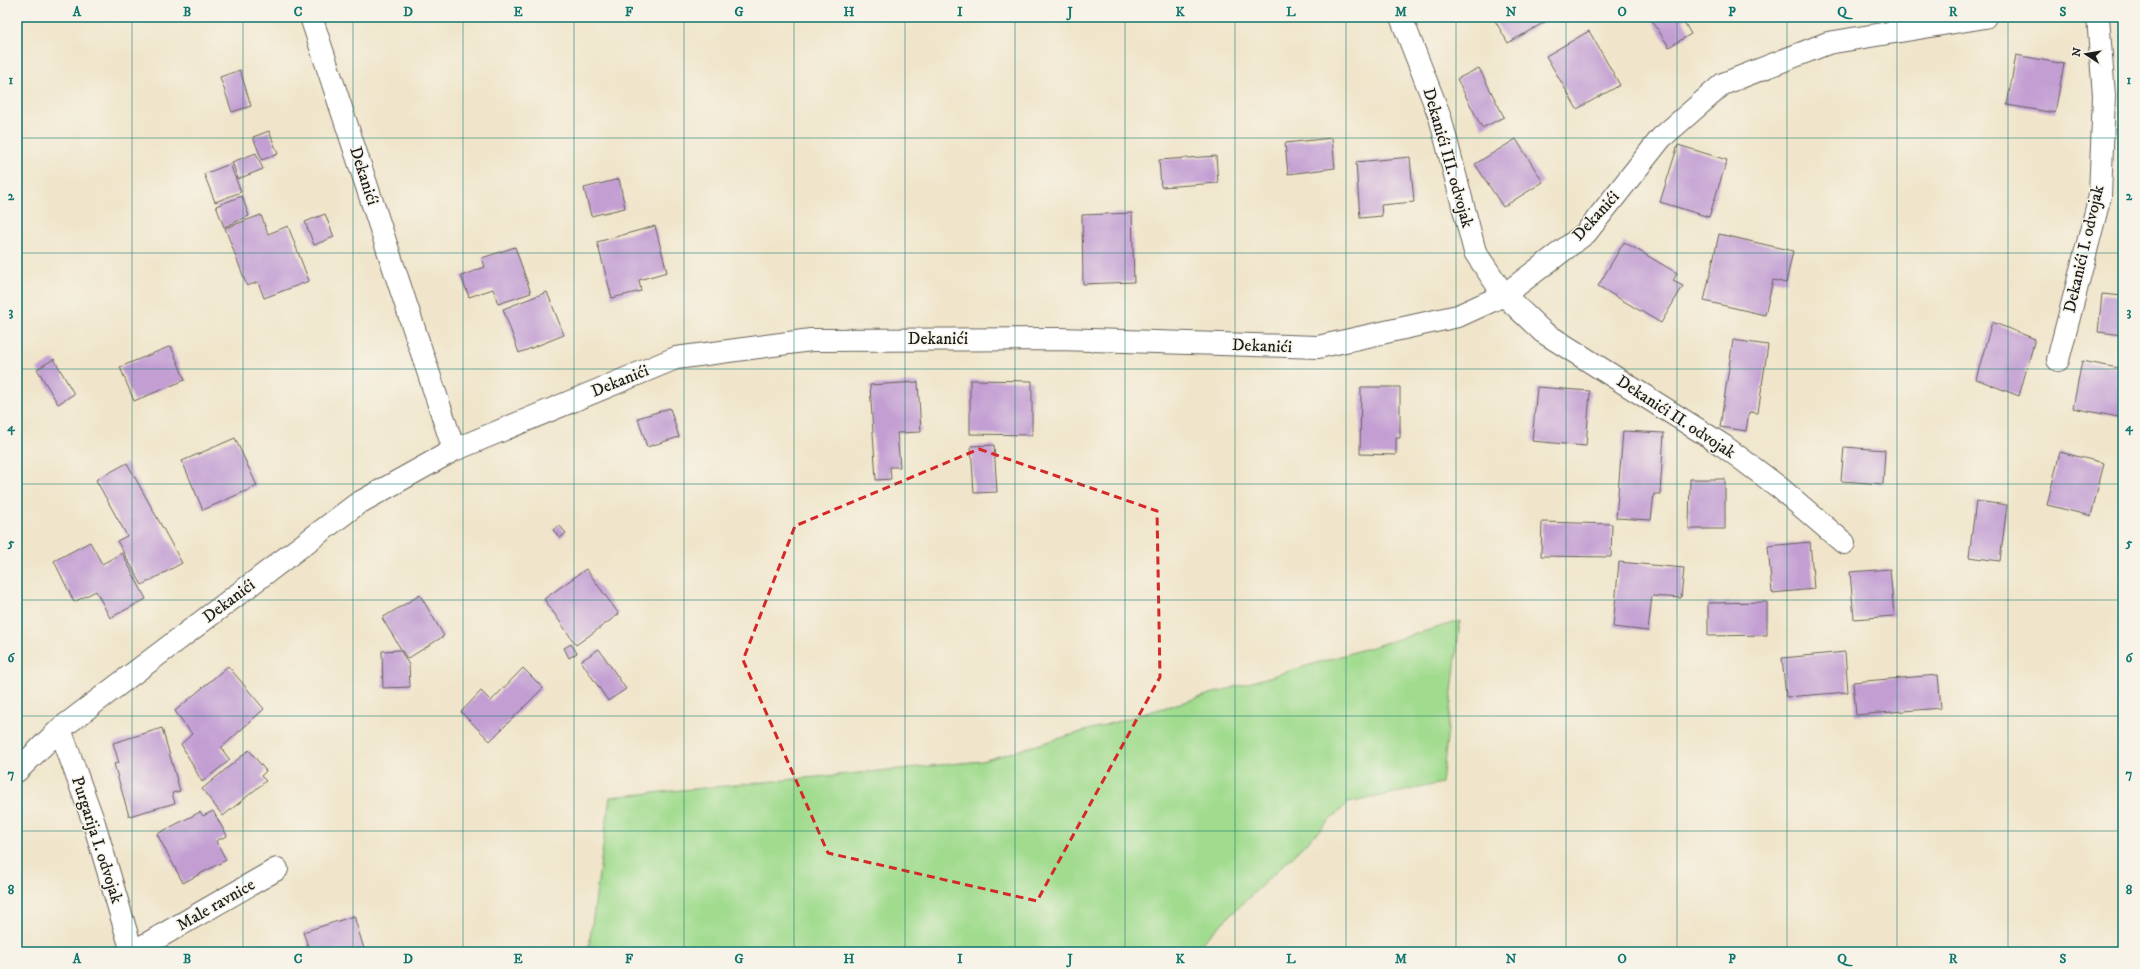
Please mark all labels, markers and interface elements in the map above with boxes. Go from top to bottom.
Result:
text: A [72,4,82,20]
text: B [183,4,191,20]
text: C [294,4,303,20]
text: D [403,4,413,20]
text: E [513,4,523,20]
text: F [625,4,634,20]
text: G [734,4,744,20]
text: H [844,4,855,20]
text: I [957,4,963,20]
text: J [1065,4,1073,21]
text: K [1175,4,1185,20]
text: L [1286,4,1296,20]
text: M [1395,4,1407,20]
text: N [1506,4,1517,20]
text: O [1617,4,1627,20]
text: P [1728,4,1736,20]
text: Q [1837,4,1853,20]
text: R [1949,4,1958,20]
text: S [2060,4,2067,20]
north arrow [2066,34,2106,74]
text: N [2069,46,2085,58]
text: 1 [9,72,14,88]
text: 1 [2127,72,2132,88]
street label: Dekanići III. odvojak [1417,85,1479,231]
street label: Dekanići [344,144,384,208]
street label: Dekanići I. odvojak [2059,182,2110,315]
street label: Dekanići [1568,186,1624,246]
text: 2 [8,188,15,204]
text: 2 [2126,188,2133,204]
text: 3 [9,304,14,320]
text: 3 [2127,304,2132,320]
street label: Dekanići [908,328,968,350]
street label: Dekanići [1231,334,1293,358]
street label: Dekanići [588,360,652,402]
street label: Dekanići II. odvojak [1612,370,1740,464]
text: 4 [6,419,15,436]
text: 4 [2124,419,2133,436]
text: 5 [7,535,15,551]
text: 5 [2125,535,2133,551]
street label: Dekanići [198,574,260,628]
text: 6 [8,650,16,666]
text: 6 [2126,650,2134,666]
text: 7 [8,766,15,782]
text: 7 [2126,766,2133,782]
street label: Purgarija I. odvojak [66,774,128,907]
street label: Male ravnice [173,874,259,936]
text: 8 [8,882,15,898]
text: 8 [2126,882,2133,898]
text: A [72,951,82,967]
text: B [183,951,191,967]
text: C [294,951,303,967]
text: D [403,951,413,967]
text: E [513,951,523,967]
text: F [625,951,634,967]
text: G [734,951,744,967]
text: H [844,951,855,967]
text: I [957,951,963,967]
text: J [1065,951,1073,968]
text: K [1175,951,1185,967]
text: L [1286,951,1296,967]
text: M [1395,951,1407,967]
text: N [1506,951,1517,967]
text: O [1617,951,1627,967]
text: P [1728,951,1736,967]
text: Q [1837,951,1853,967]
text: R [1949,951,1958,967]
text: S [2060,951,2067,967]

